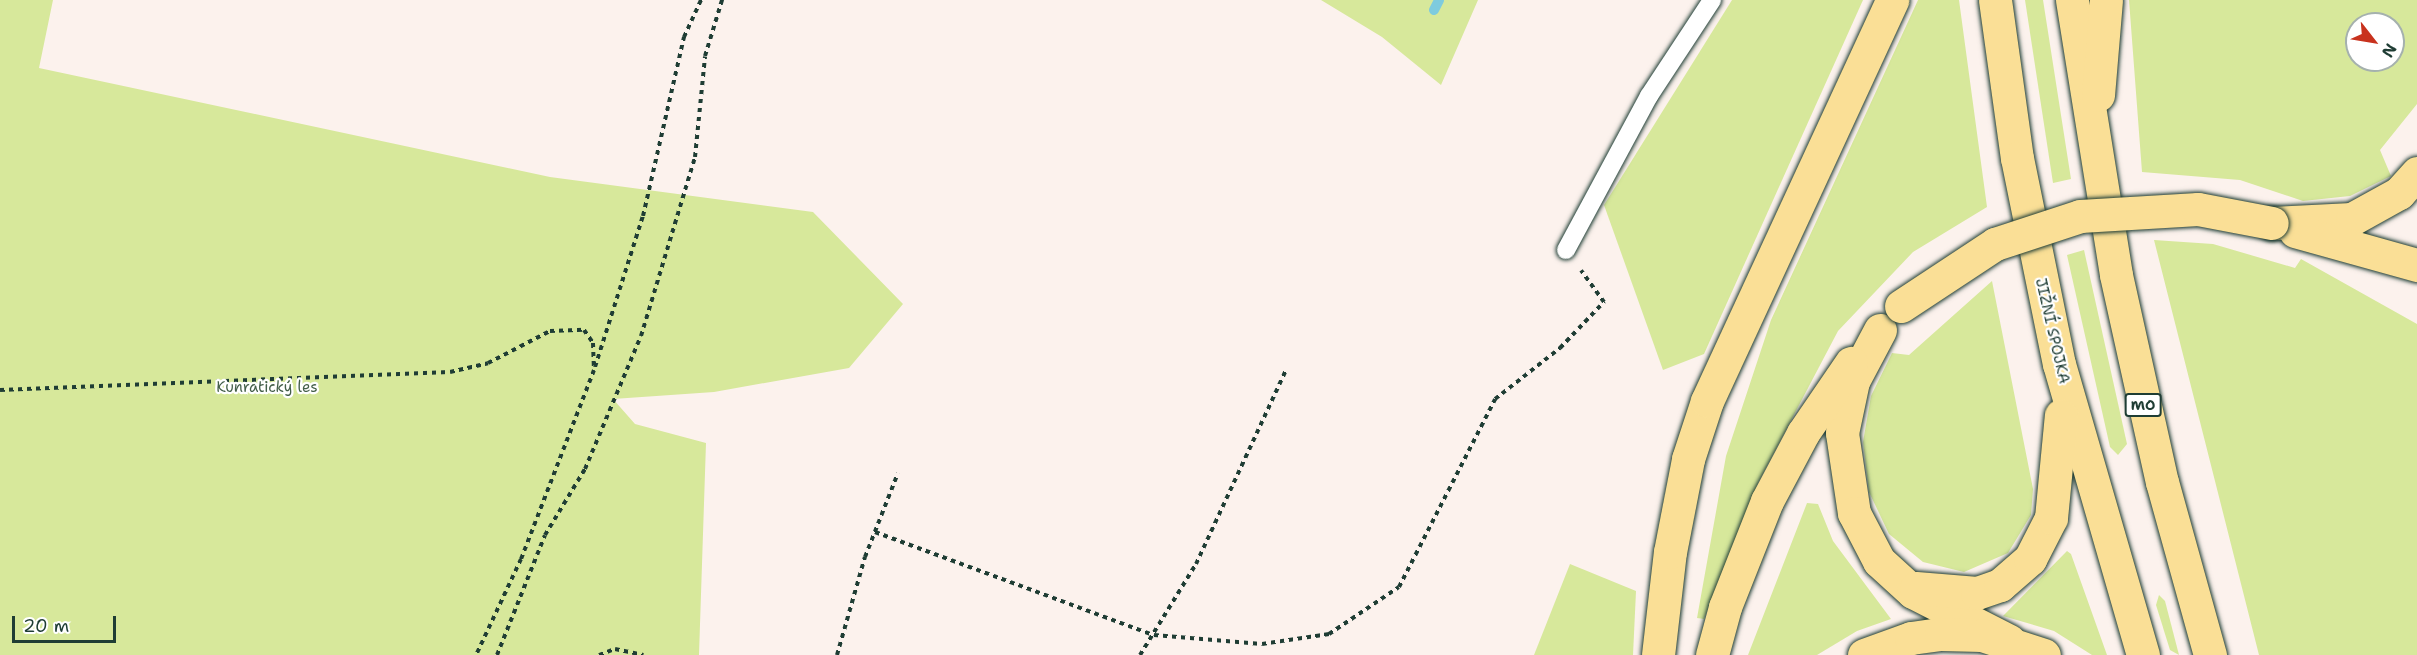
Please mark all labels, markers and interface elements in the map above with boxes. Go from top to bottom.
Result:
north arrow [2345,12,2405,72]
text: N [2377,40,2401,61]
street label: JIŽNÍ SPOJKA [2031,276,2073,386]
park label: Kunratický les [216,379,318,397]
road number: MO [2124,394,2162,416]
scale bar [15,604,118,642]
text: 20 m [23,614,69,638]

